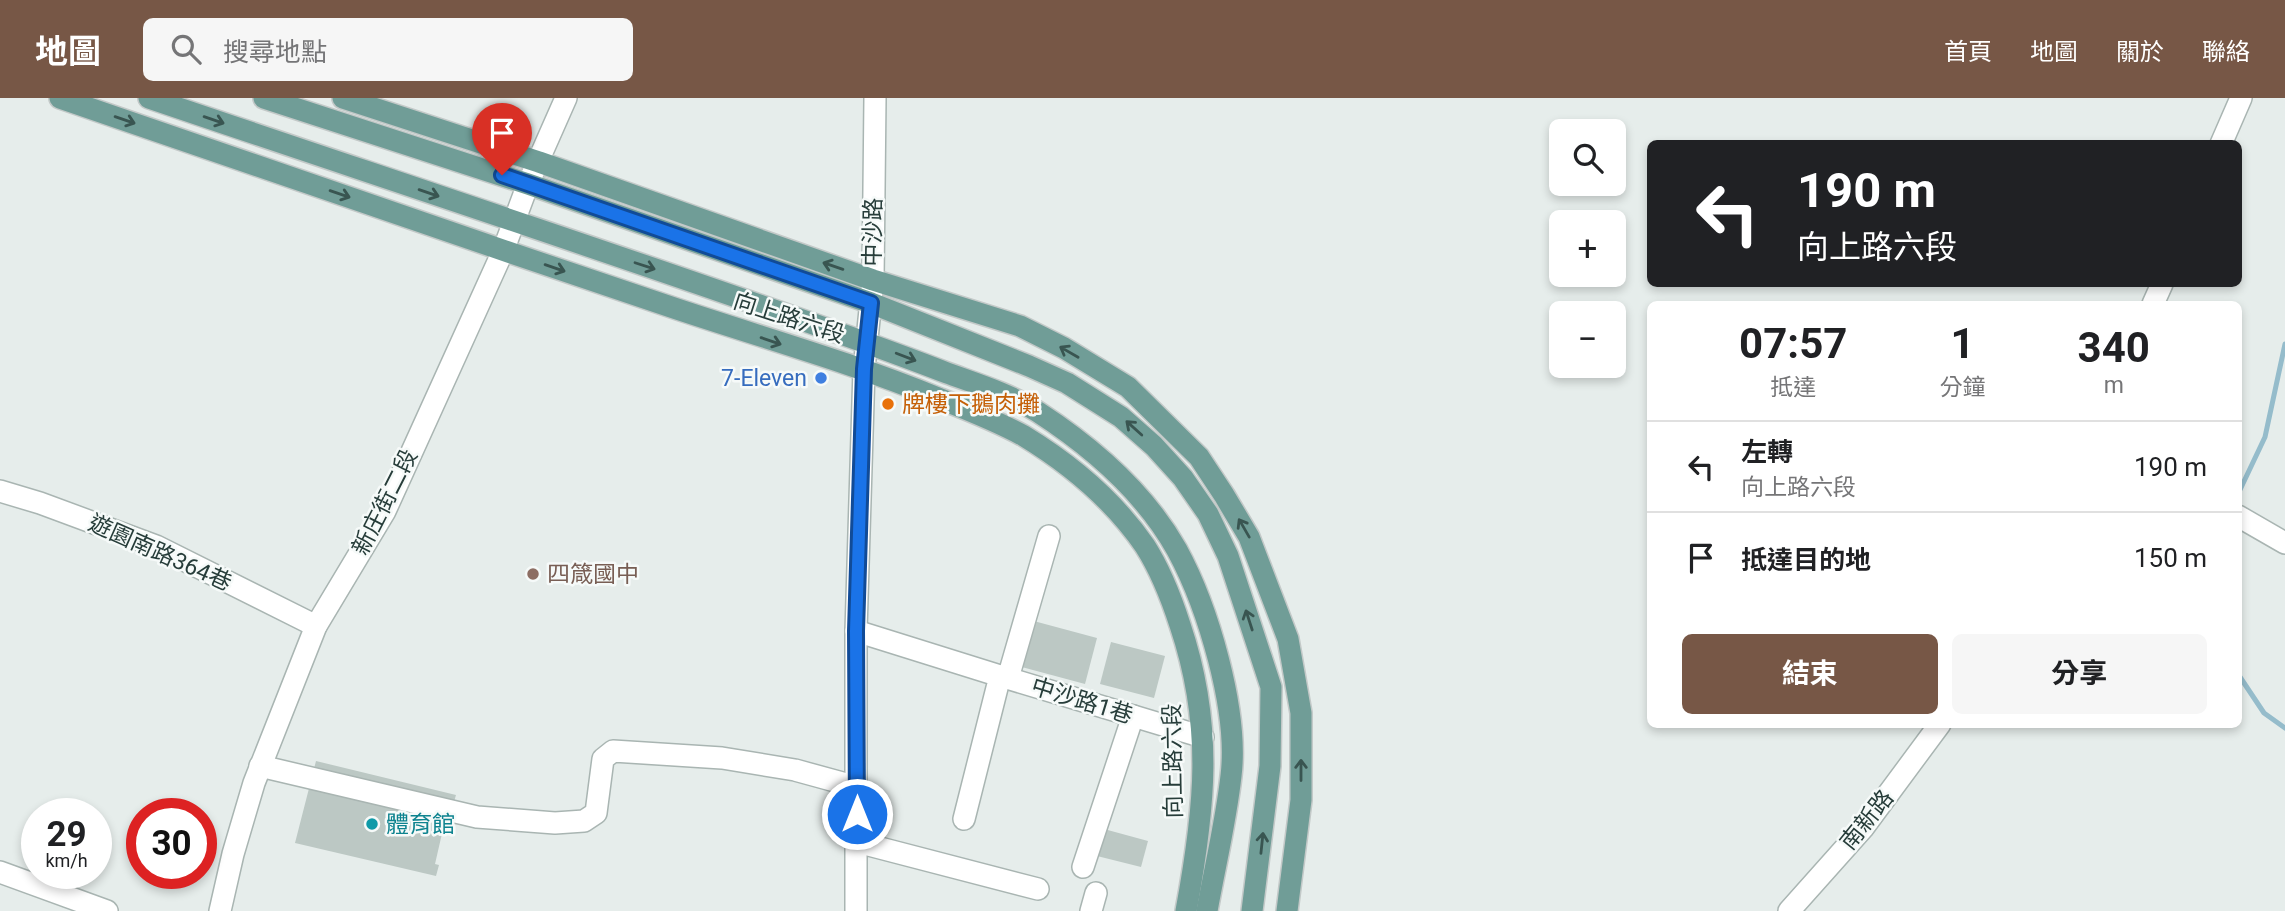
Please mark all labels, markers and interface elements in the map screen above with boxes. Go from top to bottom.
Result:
search box [143,18,633,81]
icon: search [167,30,205,68]
text: 地圖 [35,32,101,71]
text: 搜尋地點 [223,37,327,67]
text: 首頁 [1944,38,1992,66]
text: 地圖 [2030,38,2078,66]
text: 關於 [2116,38,2164,66]
text: 聯絡 [2202,38,2250,66]
pin [472,103,532,175]
one-way arrow [114,114,136,127]
icon: arrive [483,114,521,152]
one-way arrow [202,115,224,127]
map controls [1549,119,1626,378]
button: search [1549,119,1626,196]
text: 190 m [1797,162,1936,219]
icon: left [1682,168,1773,259]
one-way arrow [418,187,440,200]
one-way arrow [329,188,351,201]
street label: 中沙路 [859,197,887,267]
button: + [1549,210,1626,287]
text: 向上路六段 [1797,228,1957,266]
one-way arrow [822,259,844,272]
one-way arrow [633,261,655,273]
one-way arrow [544,263,566,275]
street label: 向上路六段 [730,287,848,349]
button: − [1549,301,1626,378]
text: 07:57 [1739,319,1847,368]
text: 1 [1950,319,1975,368]
text: 340 [2078,323,2150,372]
one-way arrow [759,336,781,348]
one-way arrow [1060,345,1080,359]
one-way arrow [894,352,916,365]
place label: 7-Eleven [721,365,807,392]
marker: 7-Eleven [813,370,829,386]
text: m [2104,372,2124,399]
text: 抵達 [1770,374,1816,401]
text: 分鐘 [1939,374,1985,401]
place label: 牌樓下鵝肉攤 [902,391,1040,418]
marker: 牌樓下鵝肉攤 [880,396,896,412]
one-way arrow [1125,420,1143,436]
text: 左轉 [1741,437,1793,467]
street label: 新庄街二段 [347,445,423,559]
icon: left [1682,448,1720,486]
text: 190 m [2134,452,2207,482]
text: 向上路六段 [1741,474,1856,501]
street label: 遊園南路364巷 [84,509,236,597]
one-way arrow [1236,518,1250,538]
icon: arrive [1682,539,1720,577]
text: 150 m [2134,543,2207,573]
text: 抵達目的地 [1741,545,1871,575]
place label: 四箴國中 [547,561,639,588]
marker: 四箴國中 [525,566,541,582]
one-way arrow [1242,609,1254,631]
button: 結束 [1682,634,1938,714]
button: 分享 [1952,634,2207,714]
street label: 中沙路1巷 [1028,673,1136,729]
street label: 向上路六段 [1158,703,1188,819]
one-way arrow [1294,759,1308,782]
position arrow [820,777,894,851]
street label: 南新路 [1835,785,1899,855]
speed limit sign: 30 [126,798,217,889]
place label: 體育館 [386,811,455,838]
text: 29 [46,814,87,855]
marker: 體育館 [364,816,380,832]
one-way arrow [1256,833,1269,855]
text: km/h [45,850,88,871]

